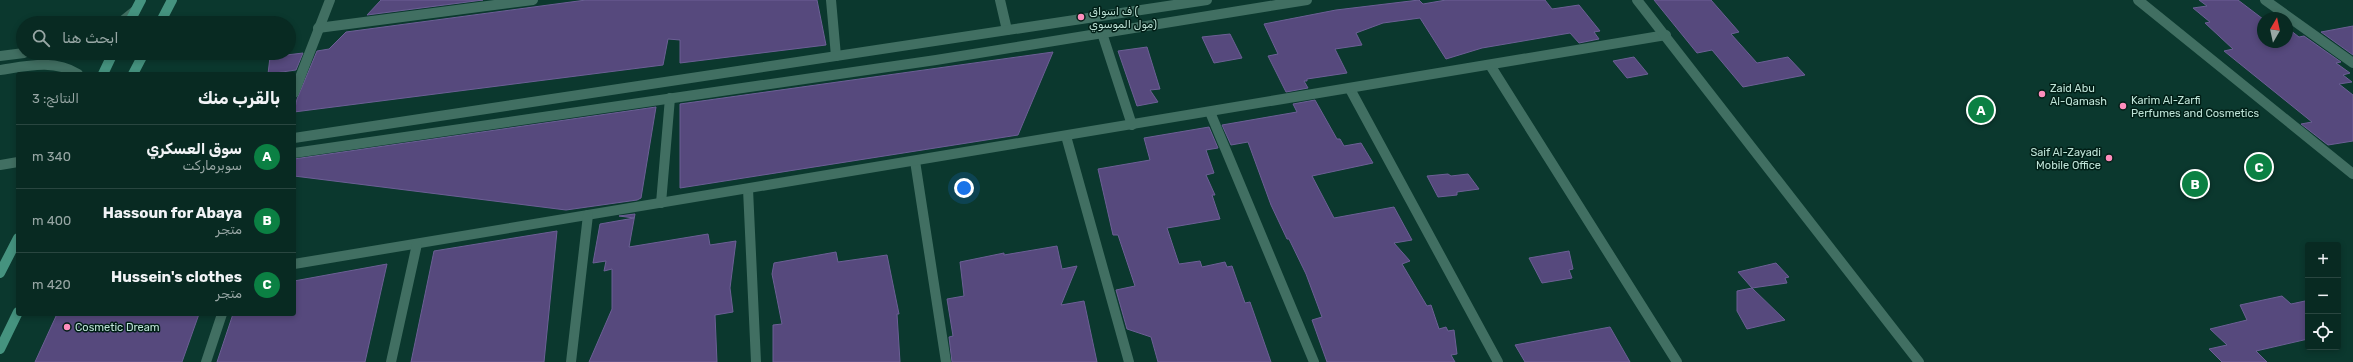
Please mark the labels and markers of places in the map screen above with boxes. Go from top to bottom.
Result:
place label: ف اسواق ( مول الموسوي) [1089,5,1157,32]
marker: ف اسواق ( مول الموسوي) [1076,12,1086,22]
place label: Zaid Abu Al-Qamash [2050,82,2107,108]
marker: Zaid Abu Al-Qamash [2037,89,2047,99]
place label: Karim Al-Zarfi Perfumes and Cosmetics [2131,94,2260,120]
pin: A [1968,95,1994,125]
marker: Karim Al-Zarfi Perfumes and Cosmetics [2118,101,2128,111]
place label: Saif Al-Zayadi Mobile Office [2030,146,2101,172]
pin: C [2246,152,2272,182]
marker: Saif Al-Zayadi Mobile Office [2104,153,2114,163]
pin: B [2182,169,2208,199]
place label: Cosmetic Dream [75,321,160,334]
marker: Cosmetic Dream [62,322,72,332]

